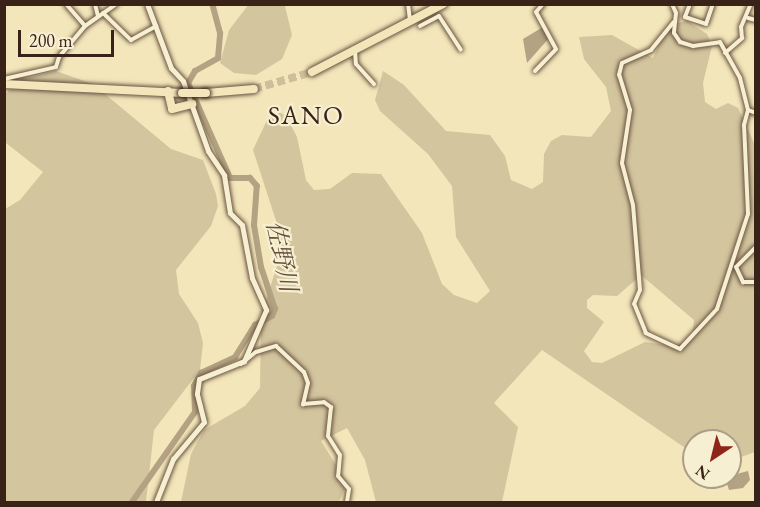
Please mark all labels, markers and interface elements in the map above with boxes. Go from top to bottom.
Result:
scale bar [21,18,117,56]
text: 200 m [29,29,73,52]
district label: SANO [268,100,344,132]
water label: 佐野川 [260,218,304,294]
north arrow [682,429,742,489]
text: N [691,460,714,485]

